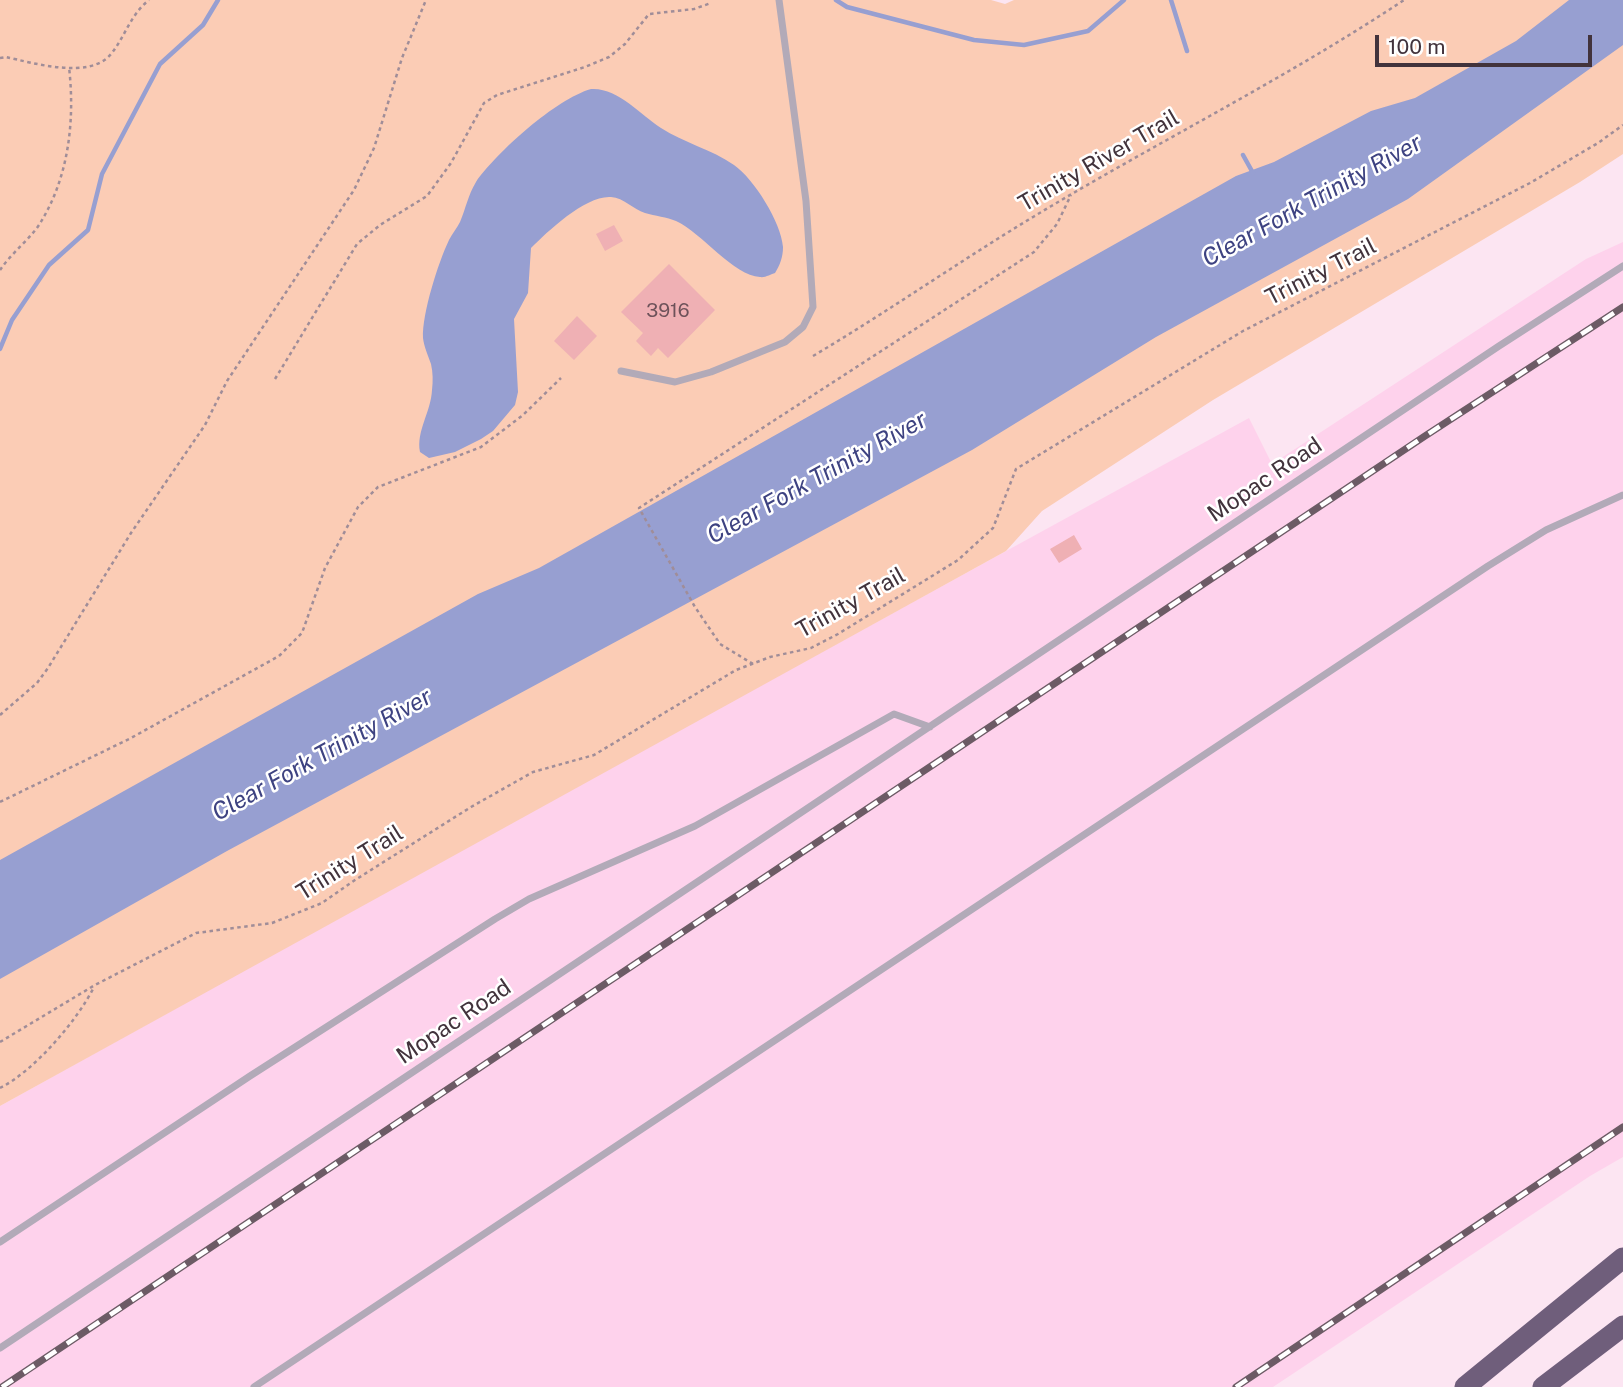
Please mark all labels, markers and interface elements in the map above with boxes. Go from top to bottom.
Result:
scale bar [1378,21,1595,65]
text: 100 m [1388,34,1445,59]
street label: Trinity River Trail [1014,104,1184,218]
water label: Clear Fork Trinity River [1197,129,1427,273]
street label: Trinity Trail [1261,232,1381,312]
house number: 3916 [646,300,690,322]
water label: Clear Fork Trinity River [702,406,932,550]
street label: Mopac Road [1203,432,1327,528]
street label: Trinity Trail [792,562,910,644]
water label: Clear Fork Trinity River [207,683,437,827]
street label: Trinity Trail [292,819,408,907]
street label: Mopac Road [392,974,516,1070]

